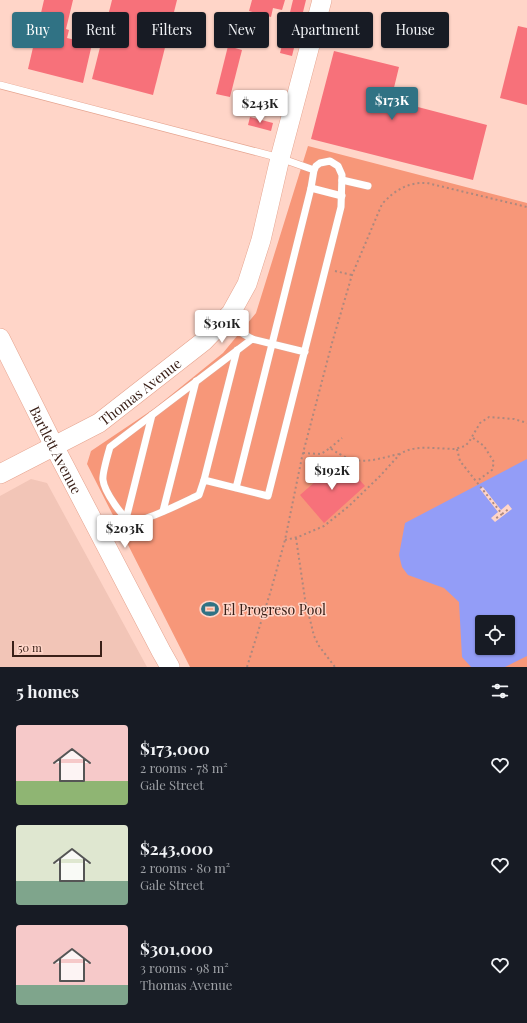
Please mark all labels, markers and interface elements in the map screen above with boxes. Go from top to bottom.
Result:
chip: Buy [12,12,64,48]
chip: Rent [72,12,129,48]
chip: Filters [137,12,206,48]
chip: New [214,12,269,48]
chip: Apartment [277,12,373,48]
chip: House [381,12,449,48]
pin: $173K [364,87,420,121]
pin: $243K [232,90,288,124]
text: $173K [375,91,409,108]
text: $243K [242,94,278,111]
pin: $301K [194,310,250,344]
text: $301K [204,314,240,331]
street label: Thomas Avenue [95,353,185,429]
street label: Bartlett Avenue [26,402,87,497]
pin: $192K [304,457,360,491]
text: $192K [314,461,350,478]
pin: $203K [97,515,153,549]
text: $203K [106,519,144,536]
sports icon: El Progreso Pool [200,599,220,619]
place label: El Progreso Pool [223,600,326,619]
map controls [475,615,515,655]
button: locate [475,615,515,655]
scale bar [12,639,102,658]
text: 50 m [18,640,42,655]
text: 5 homes [16,680,79,702]
icon: filters [489,680,511,702]
text: $173,000 [140,737,210,759]
icon: home [48,741,96,789]
icon: heart [489,754,511,776]
text: 2 rooms · 78 m² [140,759,228,776]
text: Gale Street [140,776,204,793]
text: $243,000 [140,837,213,859]
icon: home [48,841,96,889]
icon: heart [489,854,511,876]
text: 2 rooms · 80 m² [140,859,230,876]
text: Gale Street [140,876,204,893]
text: $301,000 [140,937,213,959]
icon: home [48,941,96,989]
icon: heart [489,954,511,976]
text: 3 rooms · 98 m² [140,959,229,976]
text: Thomas Avenue [140,976,232,993]

